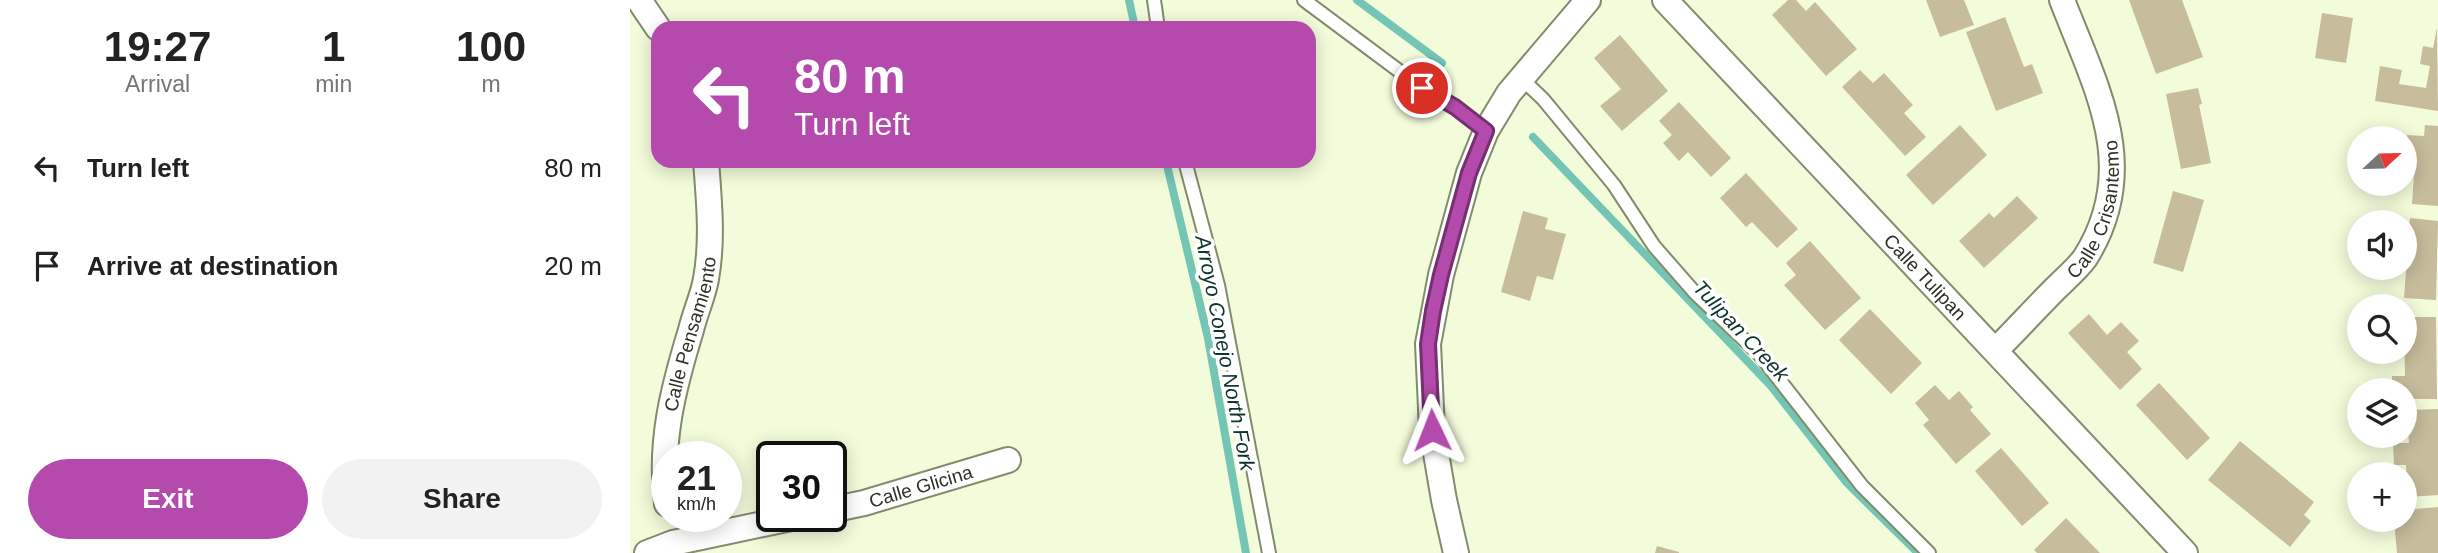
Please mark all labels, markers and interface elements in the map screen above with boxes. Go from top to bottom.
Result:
text: 19:27 [104,23,211,70]
text: 1 [322,23,345,70]
text: 100 [456,23,526,70]
icon: left [679,49,770,140]
text: 80 m [794,49,906,103]
pin [1392,58,1452,118]
icon: arrive [1403,69,1441,107]
text: Arrival [125,71,190,97]
text: min [315,71,352,97]
text: m [482,71,501,97]
text: Turn left [794,106,910,142]
north arrow [2347,126,2417,196]
map controls [2347,126,2417,532]
street label: Calle Crisantemo [2063,139,2123,283]
icon: left [28,149,66,187]
text: Turn left [87,153,189,183]
text: 80 m [544,153,602,183]
button: sound [2347,210,2417,280]
street label: Calle Tulipan [1880,230,1970,324]
water label: Arroyo Conejo North Fork [1191,231,1260,474]
icon: arrive [28,247,66,285]
text: Arrive at destination [87,251,338,281]
text: 20 m [544,251,602,281]
street label: Calle Pensamiento [660,256,720,413]
water label: Tulipan Creek [1689,276,1795,387]
button: search [2347,294,2417,364]
button: layers [2347,378,2417,448]
position arrow [1395,393,1469,467]
speed limit sign: 30 [756,441,847,532]
text: 21 [677,458,716,497]
button: Exit [28,459,308,539]
button: Share [322,459,602,539]
street label: Calle Glicina [867,461,975,512]
button: + [2347,462,2417,532]
text: km/h [677,494,716,514]

